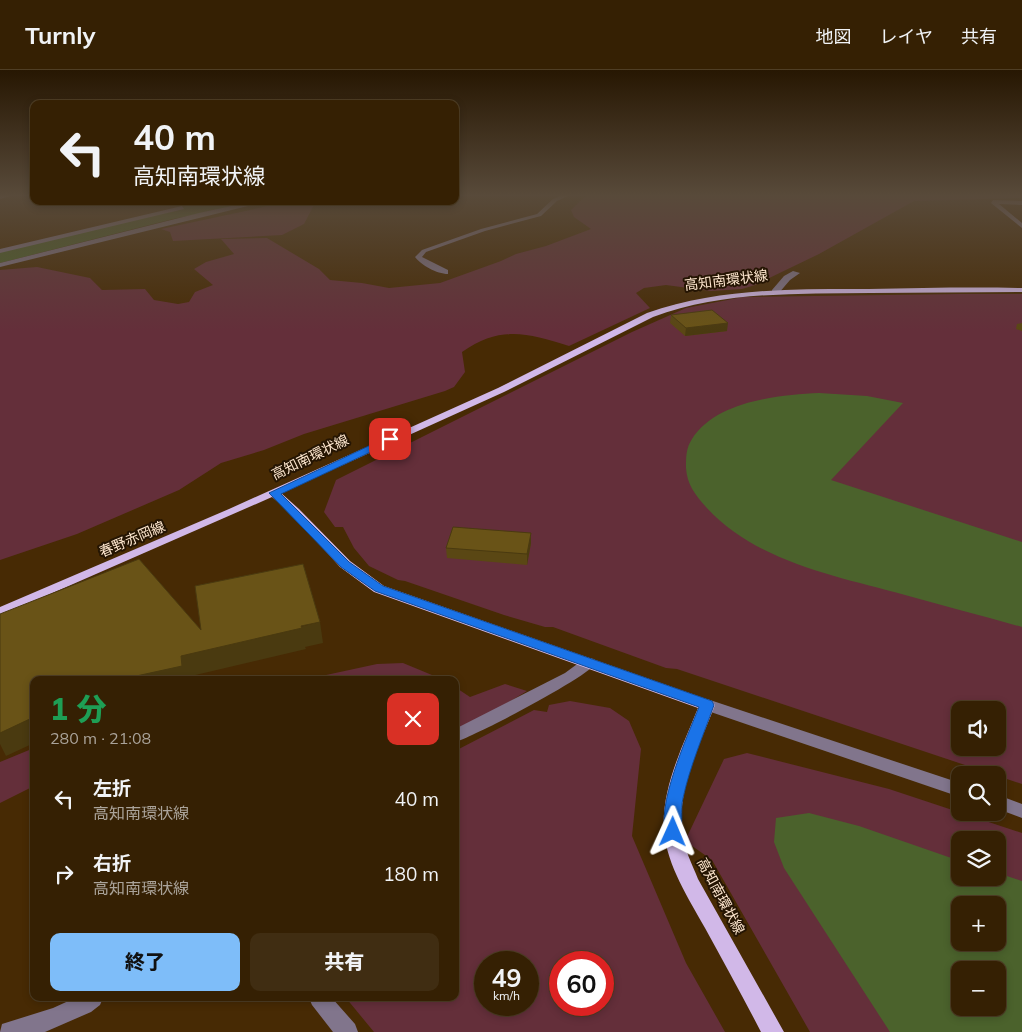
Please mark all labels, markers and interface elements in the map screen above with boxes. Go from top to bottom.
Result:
text: Turnly [25,20,96,50]
text: 地図 [816,25,852,48]
text: レイヤ [880,25,933,48]
text: 共有 [961,25,997,48]
text: 40 m [133,115,216,159]
icon: left [50,120,115,185]
text: 高知南環状線 [133,162,265,190]
street label: 高知南環状線 [683,266,769,294]
pin [369,418,411,460]
icon: arrive [376,425,404,453]
street label: 高知南環状線 [268,430,352,484]
street label: 春野赤岡線 [96,517,168,561]
text: 1 分 [50,690,106,728]
button: close [387,693,439,745]
map controls [951,701,1006,1016]
button: sound [951,701,1006,756]
text: 280 m · 21:08 [50,728,151,748]
button: search [951,766,1006,821]
text: 左折 [93,776,131,800]
icon: left [50,785,78,813]
text: 40 m [395,787,439,811]
text: 高知南環状線 [93,803,189,823]
position arrow [646,805,698,857]
button: layers [951,831,1006,886]
text: 右折 [93,851,131,875]
street label: 高知南環状線 [693,855,749,937]
icon: right [50,860,78,888]
text: 180 m [383,862,439,886]
text: 高知南環状線 [93,878,189,898]
button: + [951,896,1006,951]
button: 終了 [50,933,240,991]
button: 共有 [250,933,439,991]
speed limit sign: 60 [549,951,614,1016]
button: − [951,961,1006,1016]
text: 49 [491,962,522,993]
text: km/h [493,988,520,1003]

